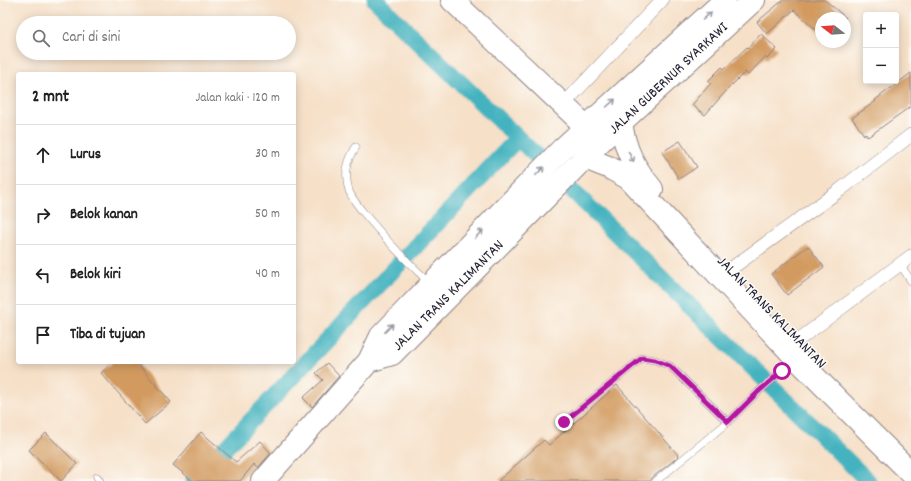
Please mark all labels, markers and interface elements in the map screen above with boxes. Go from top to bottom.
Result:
one-way arrow [702,11,712,21]
north arrow [815,12,851,48]
map controls [863,12,899,84]
button: + [863,12,899,48]
search box [16,16,296,60]
street label: JALAN GUBERNUR SYARKAWI [604,17,734,140]
icon: search [30,27,52,49]
text: Cari di sini [62,27,120,49]
button: − [863,48,899,84]
text: 2 mnt [32,86,69,110]
text: Jalan kaki · 120 m [195,89,280,108]
one-way arrow [606,99,616,108]
icon: ahead [32,144,54,166]
text: Lurus [70,144,101,166]
text: 30 m [255,145,280,164]
one-way arrow [628,151,635,163]
one-way arrow [535,166,545,176]
icon: right [32,204,54,226]
text: Belok kanan [70,204,138,226]
text: 50 m [255,205,280,224]
one-way arrow [474,229,484,239]
street label: JALAN TRANS KALIMANTAN [388,235,510,357]
street label: JALAN TRANS KALIMANTAN [711,252,831,374]
icon: left [32,264,54,286]
text: Belok kiri [70,264,121,286]
text: 40 m [256,265,280,284]
one-way arrow [384,323,394,333]
icon: arrive [32,324,54,346]
text: Tiba di tujuan [70,324,145,346]
route start [773,362,791,380]
route end [555,413,573,431]

